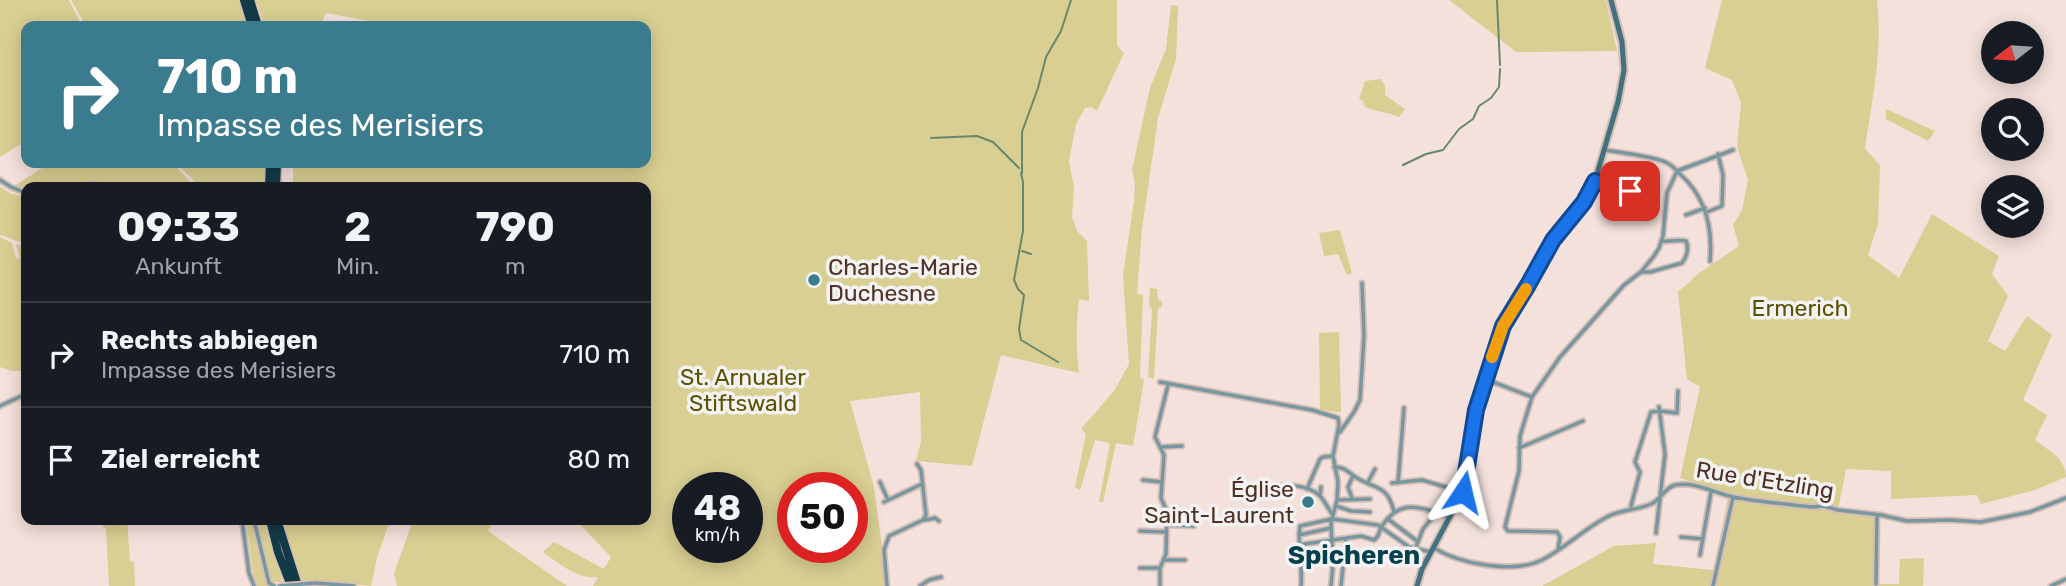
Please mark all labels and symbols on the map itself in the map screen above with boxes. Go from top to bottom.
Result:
north arrow [1981,21,2044,84]
pin [1600,161,1660,221]
place label: Charles-Marie Duchesne [828,253,978,307]
marker: Charles-Marie Duchesne [806,272,822,288]
park label: Ermerich [1751,294,1849,322]
park label: St. Arnualer Stiftswald [680,363,806,417]
position arrow [1426,455,1500,529]
street label: Rue d'Etzling [1694,455,1836,505]
speed limit sign: 50 [777,472,868,563]
place label: Église Saint-Laurent [1144,475,1294,529]
marker: Église Saint-Laurent [1300,494,1316,510]
district label: Spicheren [1288,540,1420,571]

